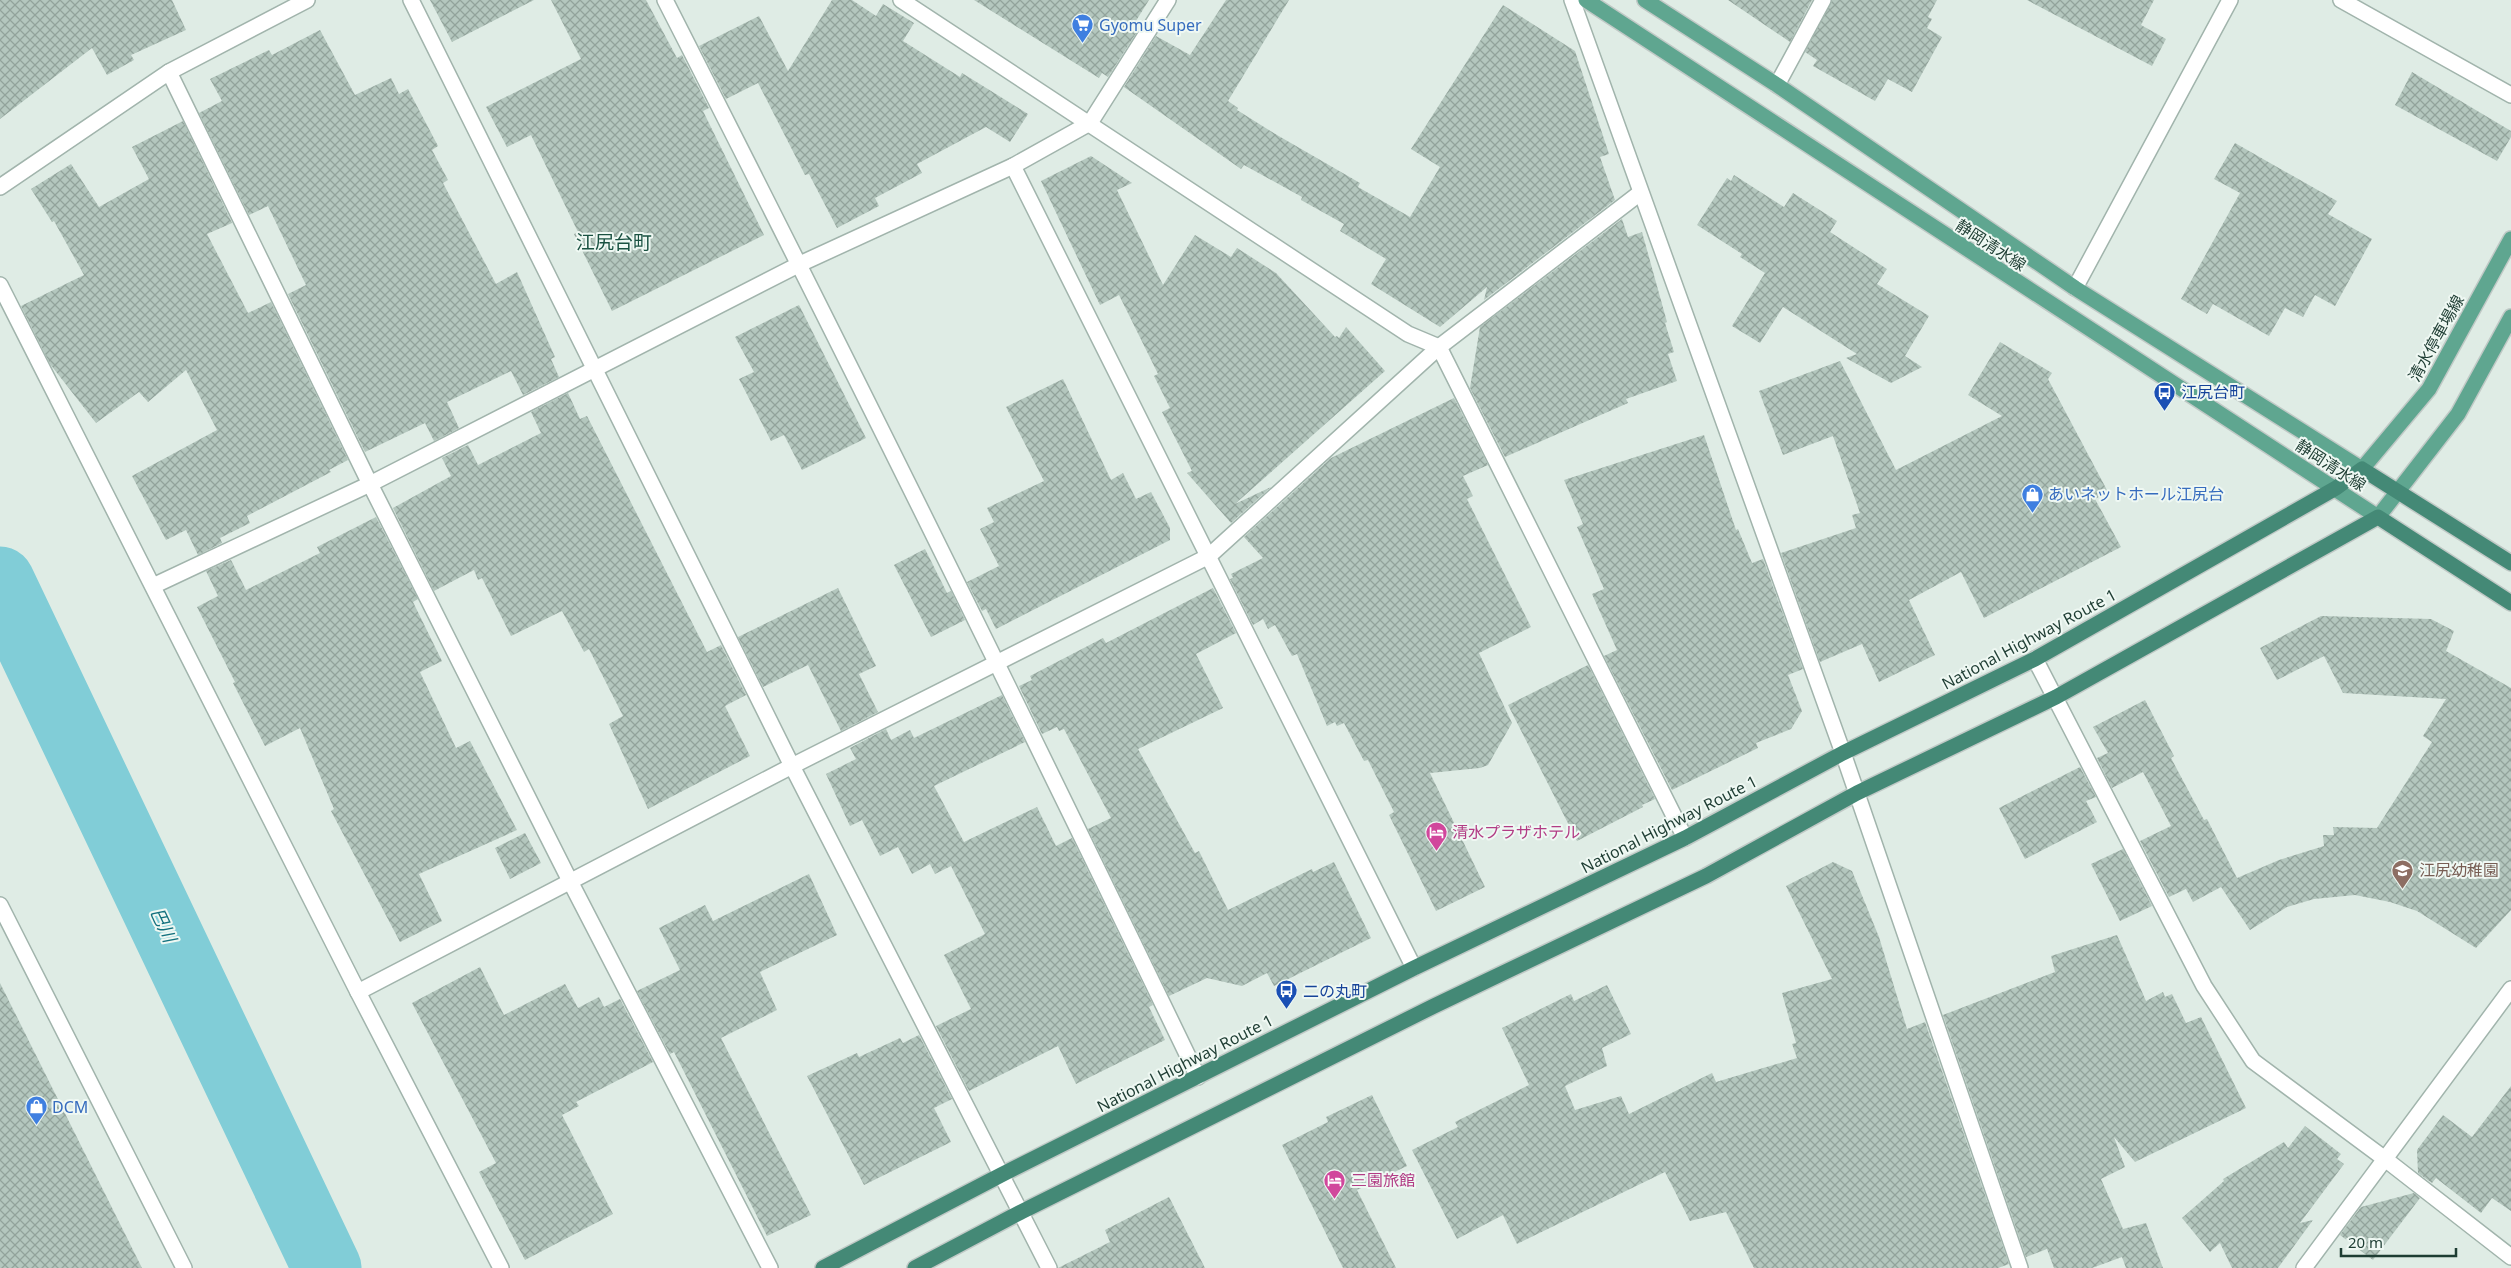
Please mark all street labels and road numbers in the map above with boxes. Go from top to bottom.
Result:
street label: 静岡清水線 [1951,214,2031,276]
street label: 清水停車場線 [2403,291,2469,385]
street label: 静岡清水線 [2291,434,2371,496]
street label: National Highway Route 1 [1938,583,2120,695]
street label: National Highway Route 1 [1577,770,1761,878]
street label: National Highway Route 1 [1093,1009,1277,1117]

